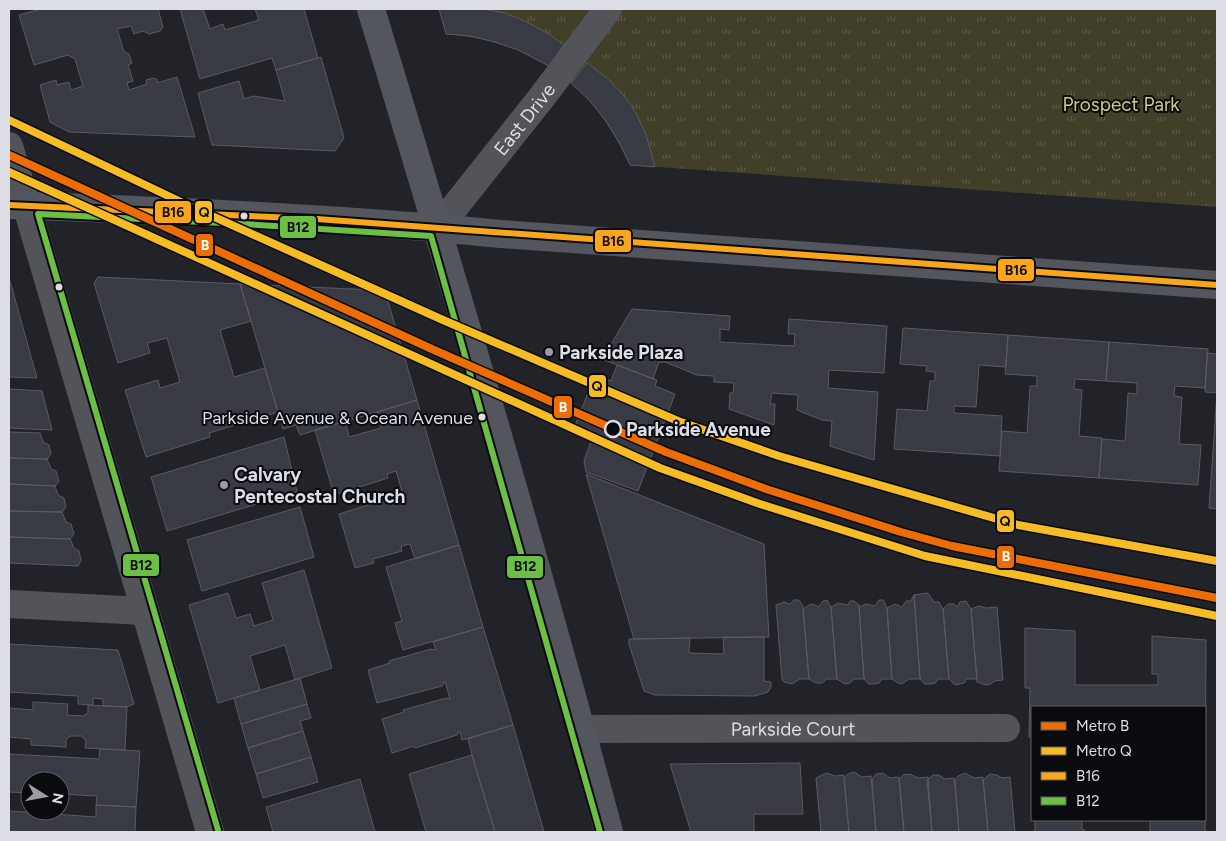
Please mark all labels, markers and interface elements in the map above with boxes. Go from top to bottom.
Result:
street label: East Drive [489,79,560,160]
park label: Prospect Park [1062,93,1180,116]
line badge: B16 [154,200,192,224]
line badge: Q [194,200,213,224]
text: B16 [162,204,184,221]
text: Q [198,204,210,221]
unlabelled marker [239,211,249,221]
line badge: B12 [279,215,317,239]
text: B12 [287,219,309,236]
line badge: B16 [594,229,632,253]
line badge: B [195,233,214,257]
text: B16 [602,233,624,250]
text: B [201,237,210,254]
line badge: B16 [997,258,1035,282]
text: B16 [1005,262,1027,279]
unlabelled marker [54,282,64,292]
place label: Parkside Plaza [559,341,683,364]
marker: Parkside Plaza [543,346,555,358]
line badge: Q [588,374,607,398]
text: Q [591,378,603,395]
line badge: B [553,395,573,419]
text: B [559,399,568,416]
place label: Parkside Avenue & Ocean Avenue [202,407,473,429]
marker: Parkside Avenue & Ocean Avenue [477,412,487,422]
place label: Parkside Avenue [626,418,771,441]
marker: Parkside Avenue [604,420,622,438]
place label: Calvary Pentecostal Church [234,463,405,508]
marker: Calvary Pentecostal Church [218,479,230,491]
line badge: Q [996,509,1015,533]
text: Q [999,513,1011,530]
line badge: B [996,545,1015,569]
text: B [1002,548,1011,565]
line badge: B12 [122,553,160,577]
line badge: B12 [506,555,544,579]
text: B12 [130,557,152,574]
text: B12 [514,558,536,575]
legend [1031,706,1206,821]
street label: Parkside Court [731,717,855,741]
text: Metro B [1076,717,1129,735]
text: Metro Q [1076,742,1132,760]
text: B16 [1076,767,1100,785]
north arrow [20,771,70,821]
text: N [48,791,67,805]
text: B12 [1076,792,1100,810]

